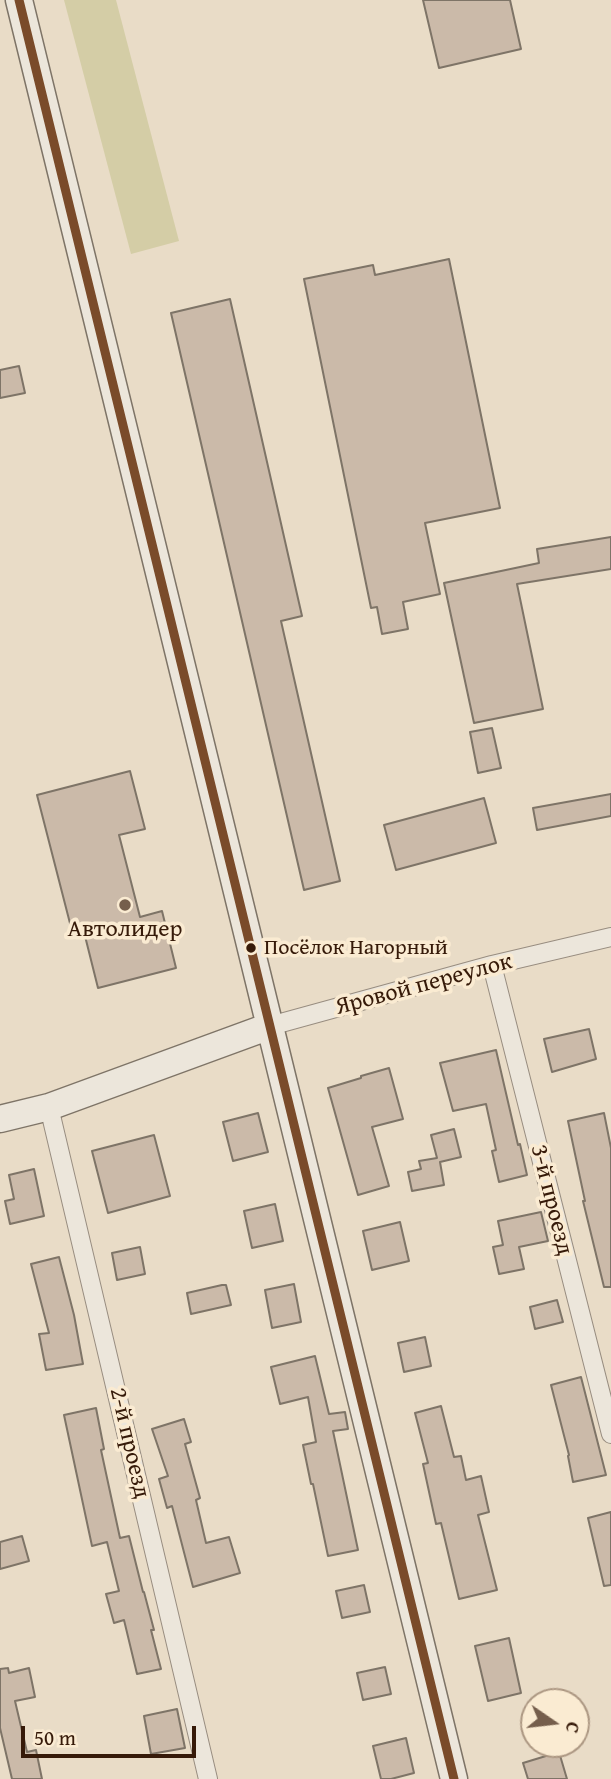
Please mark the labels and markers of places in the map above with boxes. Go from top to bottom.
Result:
marker: Автолидер [117,897,133,913]
place label: Автолидер [68,916,182,944]
place label: Посёлок Нагорный [264,935,448,961]
marker: Посёлок Нагорный [244,941,258,955]

